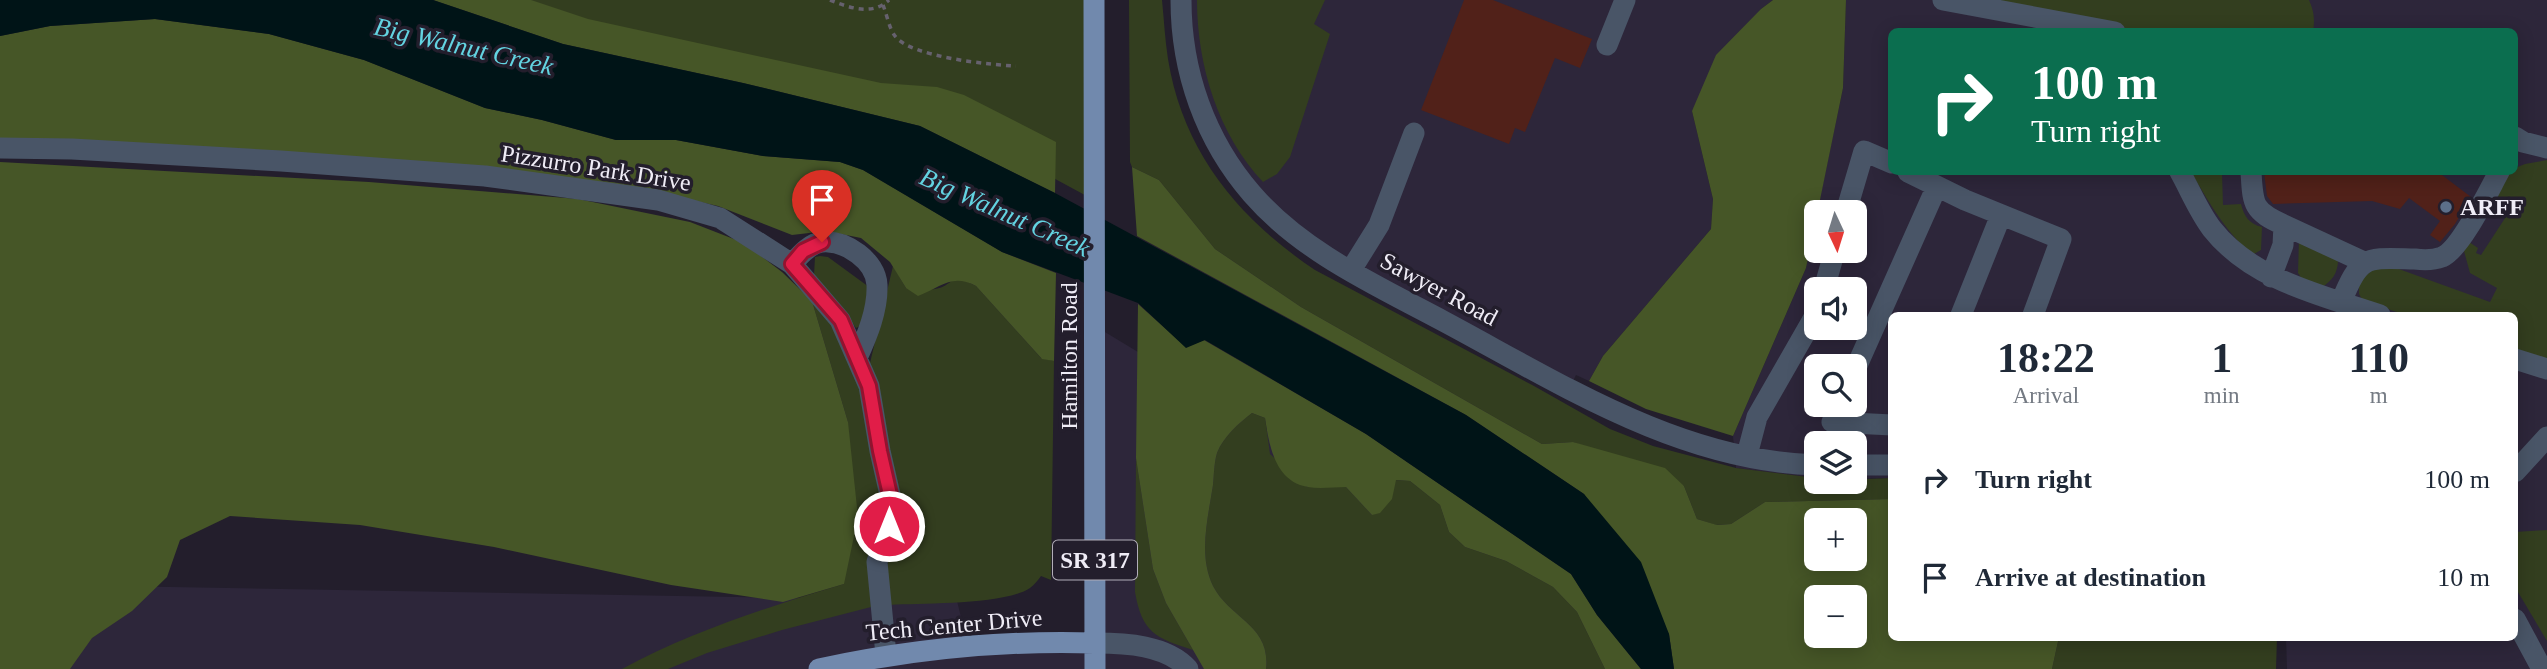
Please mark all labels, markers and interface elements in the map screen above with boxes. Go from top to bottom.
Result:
water label: Big Walnut Creek [371,12,557,81]
text: 100 m [2031,55,2158,110]
icon: right [1916,56,2007,147]
text: Turn right [2031,113,2161,149]
street label: Pizzurro Park Drive [499,140,693,196]
water label: Big Walnut Creek [915,162,1095,263]
pin [792,170,852,242]
icon: arrive [803,181,841,219]
place label: ARFF [2460,194,2524,220]
marker: ARFF [2438,199,2454,215]
north arrow [1804,200,1867,262]
map controls [1804,200,1867,648]
street label: Sawyer Road [1376,247,1502,331]
button: sound [1804,277,1867,340]
street label: Hamilton Road [1056,282,1082,430]
text: 18:22 [1997,335,2095,381]
text: 1 [2211,335,2232,381]
text: 110 [2348,335,2409,381]
button: search [1804,354,1867,417]
text: Arrival [2013,383,2079,408]
text: min [2204,383,2240,408]
text: m [2370,383,2388,408]
button: layers [1804,431,1867,494]
icon: right [1916,461,1954,499]
text: Turn right [1975,465,2092,494]
text: 100 m [2424,465,2490,494]
position arrow [852,489,926,563]
button: + [1804,508,1867,571]
road number: SR 317 [1053,540,1137,580]
icon: arrive [1916,559,1954,597]
text: Arrive at destination [1975,563,2206,592]
text: 10 m [2437,563,2490,592]
button: − [1804,585,1867,648]
street label: Tech Center Drive [865,604,1043,646]

